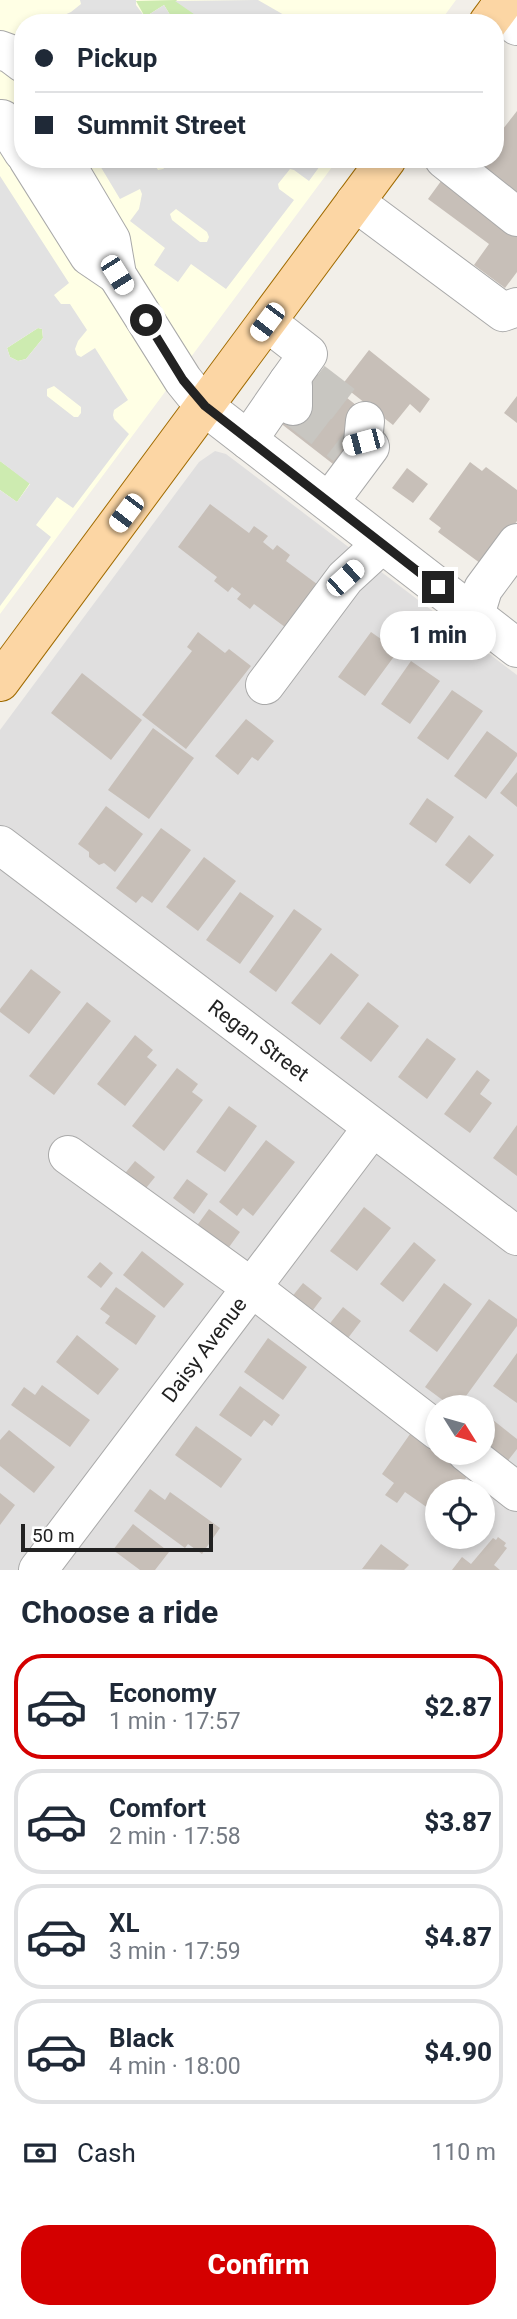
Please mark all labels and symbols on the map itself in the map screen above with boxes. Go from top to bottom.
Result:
car [97,252,138,298]
car [246,299,289,345]
route start [130,304,162,336]
car [340,426,387,458]
car [105,490,148,536]
car [323,556,368,600]
route end [422,571,454,603]
callout: 1 min [380,612,496,660]
street label: Regan Street [203,995,313,1086]
street label: Daisy Avenue [157,1293,252,1407]
north arrow [425,1395,495,1465]
scale bar [21,1521,214,1553]

